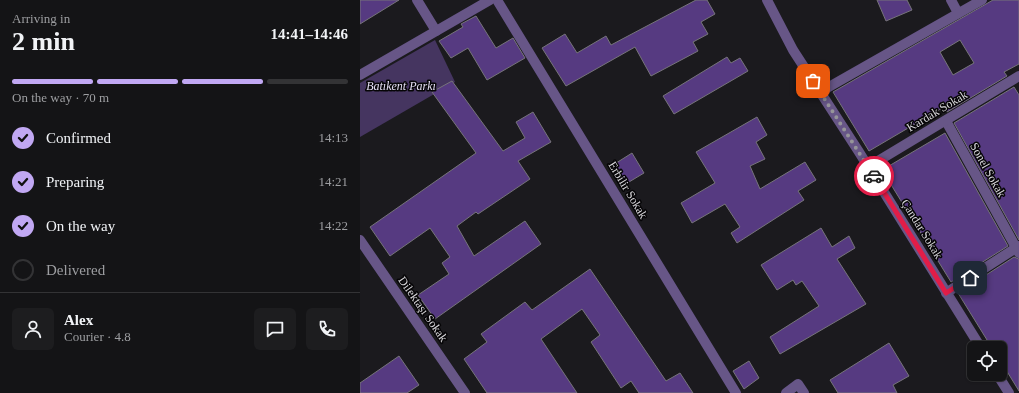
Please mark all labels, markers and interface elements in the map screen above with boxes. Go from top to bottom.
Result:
text: Arriving in [12,11,70,26]
text: 14:41–14:46 [271,26,348,42]
text: 2 min [12,27,75,56]
pin [796,64,830,98]
icon: bag [802,70,824,92]
park label: Batıkent Parkı [366,79,436,93]
street label: Kardak Sokak [904,87,970,135]
text: On the way · 70 m [12,90,109,105]
icon: check [12,127,34,149]
text: Confirmed [46,130,111,146]
text: 14:13 [318,130,348,145]
street label: Sonel Sokak [967,140,1009,200]
courier [854,156,894,196]
street label: Erbilir Sokak [605,159,651,221]
icon: car [863,165,885,187]
icon: check [12,171,34,193]
text: Preparing [46,174,104,190]
text: 14:21 [318,174,348,189]
street label: Çandar Sokak [898,197,946,261]
icon: check [12,215,34,237]
text: On the way [46,218,115,234]
text: 14:22 [318,218,348,233]
pin [953,261,987,295]
text: Delivered [46,262,105,278]
icon: home [959,267,981,289]
street label: Dilektaşı Sokak [395,274,451,344]
button: person [12,308,54,350]
button: chat [254,308,296,350]
button: phone [306,308,348,350]
text: Alex [64,312,93,328]
text: Courier · 4.8 [64,329,131,344]
map controls [967,341,1007,381]
button: locate [967,341,1007,381]

